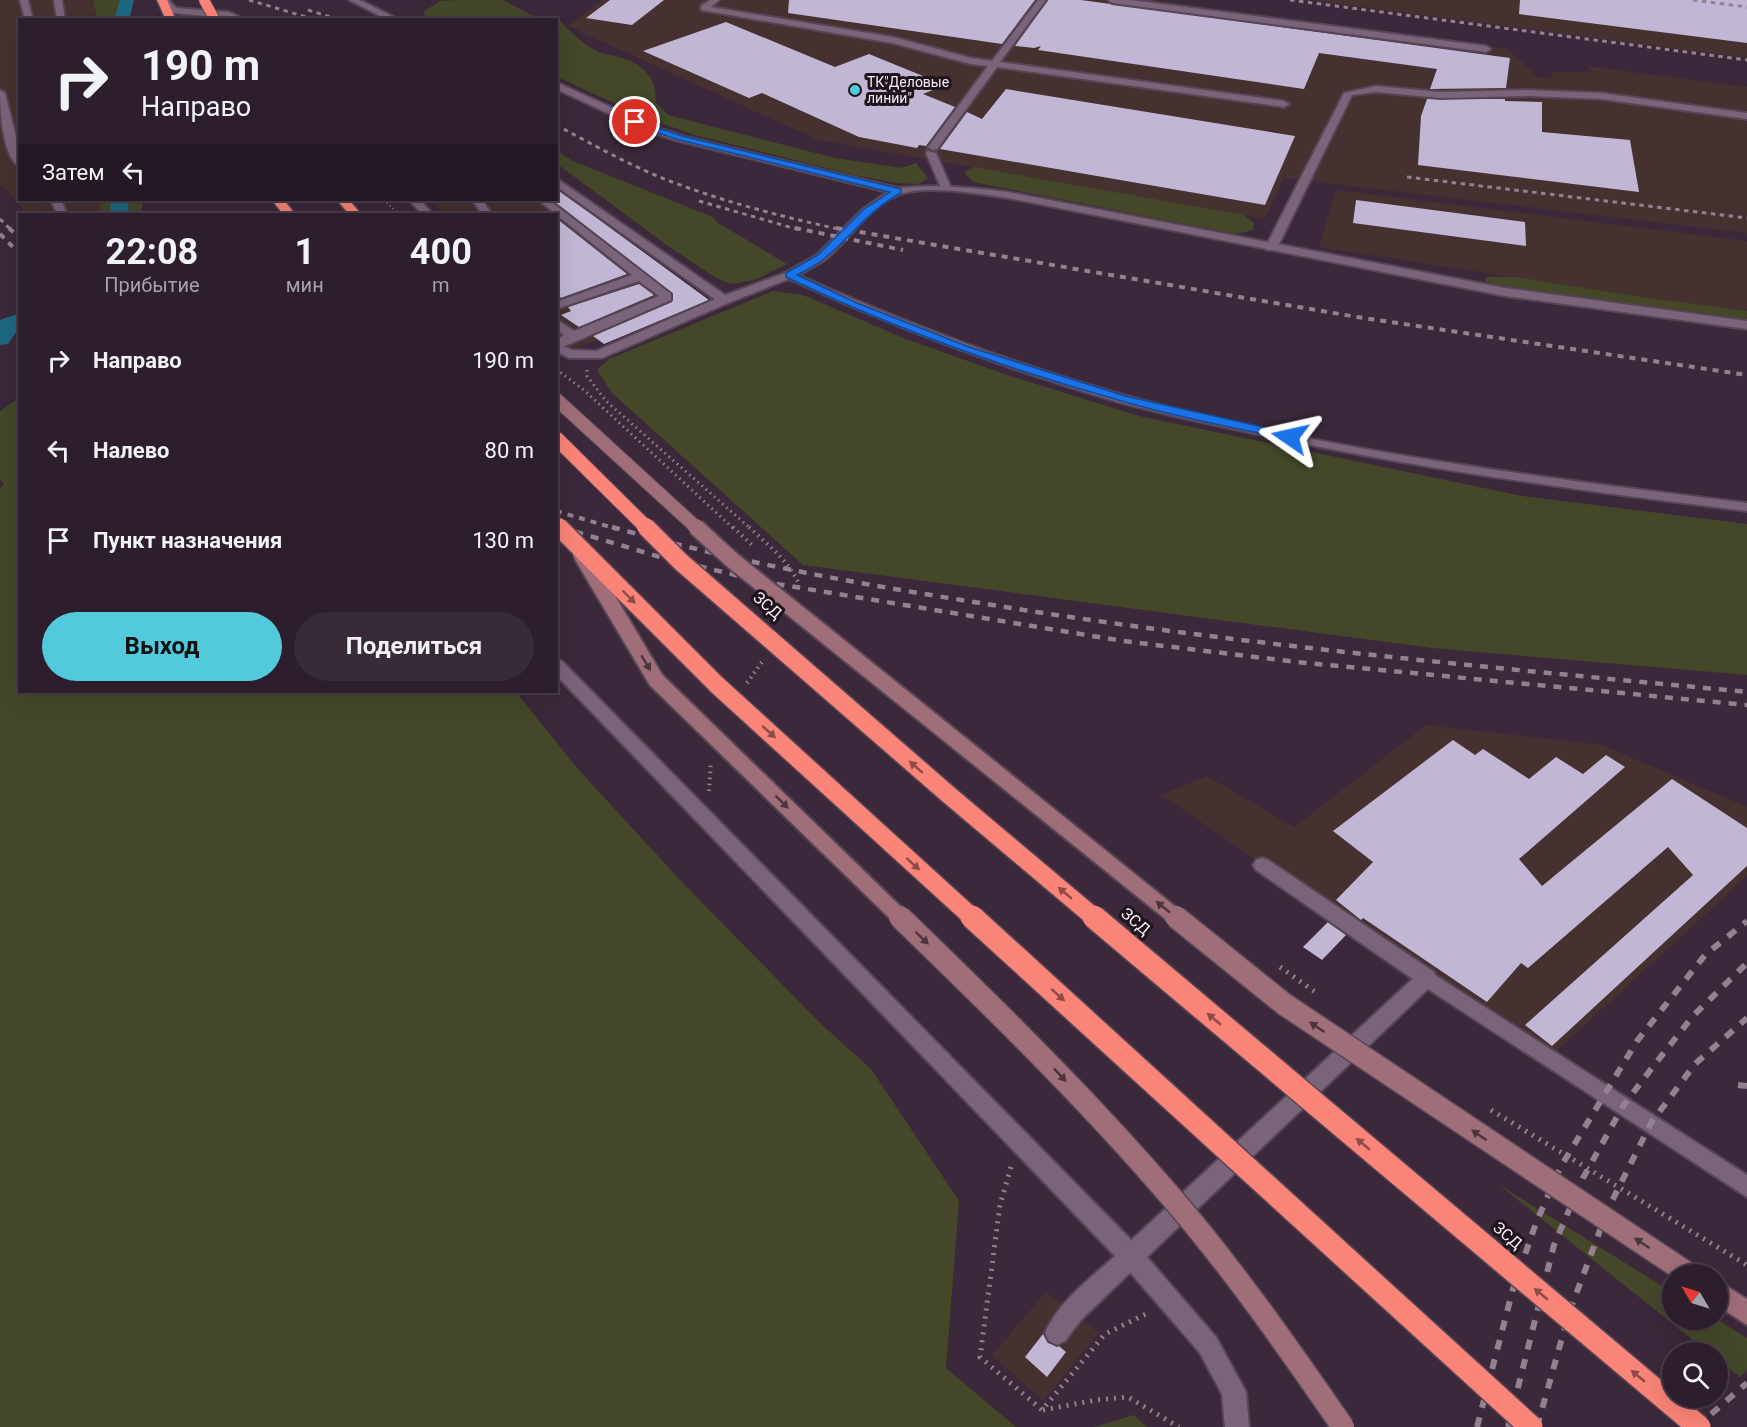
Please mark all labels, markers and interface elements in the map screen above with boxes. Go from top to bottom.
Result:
text: 190 m [141,41,260,90]
icon: right [42,42,120,120]
place label: ТК"Деловые линии" [867,74,949,106]
marker: ТК"Деловые линии" [848,83,862,97]
text: Направо [141,91,251,123]
pin [609,96,660,147]
icon: arrive [618,105,651,138]
icon: left [117,156,150,189]
text: Затем [42,160,105,185]
text: 22:08 [105,231,198,273]
text: 1 [294,231,315,273]
text: 400 [410,231,472,273]
text: Прибытие [104,273,200,297]
text: мин [286,273,324,297]
text: m [432,273,450,297]
icon: right [42,344,75,377]
text: Направо [93,348,182,373]
text: 190 m [472,348,534,373]
position arrow [1258,405,1322,469]
icon: left [42,434,75,467]
text: Налево [93,438,170,463]
text: 80 m [485,438,534,463]
icon: arrive [42,524,75,557]
text: Пункт назначения [93,528,282,553]
text: 130 m [472,528,534,553]
street label: ЗСД [749,588,786,623]
one-way arrow [622,589,636,604]
button: Выход [42,612,282,681]
button: Поделиться [294,612,534,681]
one-way arrow [641,655,652,671]
one-way arrow [761,725,776,738]
one-way arrow [909,760,924,774]
one-way arrow [775,794,789,808]
one-way arrow [906,856,920,870]
one-way arrow [1058,887,1073,900]
one-way arrow [1156,901,1171,914]
street label: ЗСД [1117,904,1154,939]
one-way arrow [914,930,928,944]
one-way arrow [1050,988,1065,1002]
one-way arrow [1206,1012,1222,1025]
one-way arrow [1309,1021,1325,1032]
one-way arrow [1053,1068,1067,1082]
one-way arrow [1471,1129,1487,1140]
one-way arrow [1356,1138,1371,1151]
street label: ЗСД [1489,1218,1526,1253]
one-way arrow [1633,1237,1650,1248]
north arrow [1662,1264,1728,1330]
map controls [1662,1264,1728,1408]
one-way arrow [1534,1288,1549,1301]
button: search [1662,1342,1728,1408]
one-way arrow [1631,1370,1646,1383]

